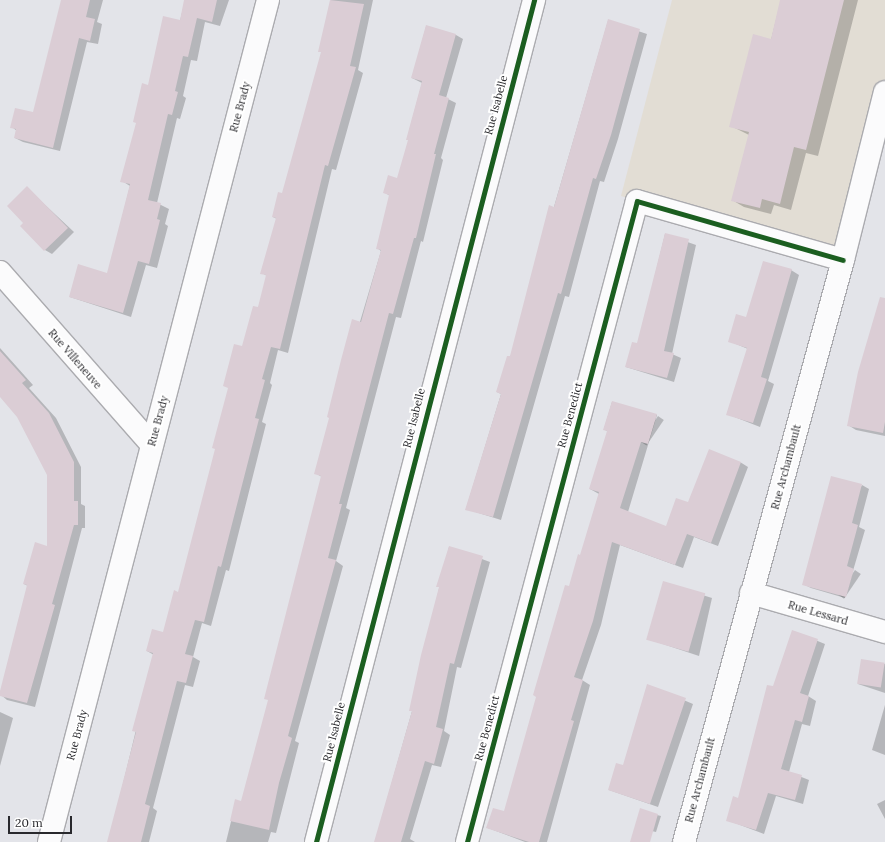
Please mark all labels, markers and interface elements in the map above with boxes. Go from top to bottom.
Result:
street label: Rue Isabelle [482,74,510,136]
street label: Rue Brady [227,80,253,134]
street label: Rue Villeneuve [45,326,105,392]
street label: Rue Benedict [555,381,585,449]
street label: Rue Isabelle [400,387,428,449]
street label: Rue Brady [145,394,171,448]
street label: Rue Archambault [768,423,804,511]
street label: Rue Lessard [786,598,850,628]
street label: Rue Benedict [472,694,502,762]
street label: Rue Isabelle [320,701,348,763]
street label: Rue Brady [64,708,90,762]
street label: Rue Archambault [682,736,718,824]
scale bar [10,808,74,834]
text: 20 m [15,815,43,830]

